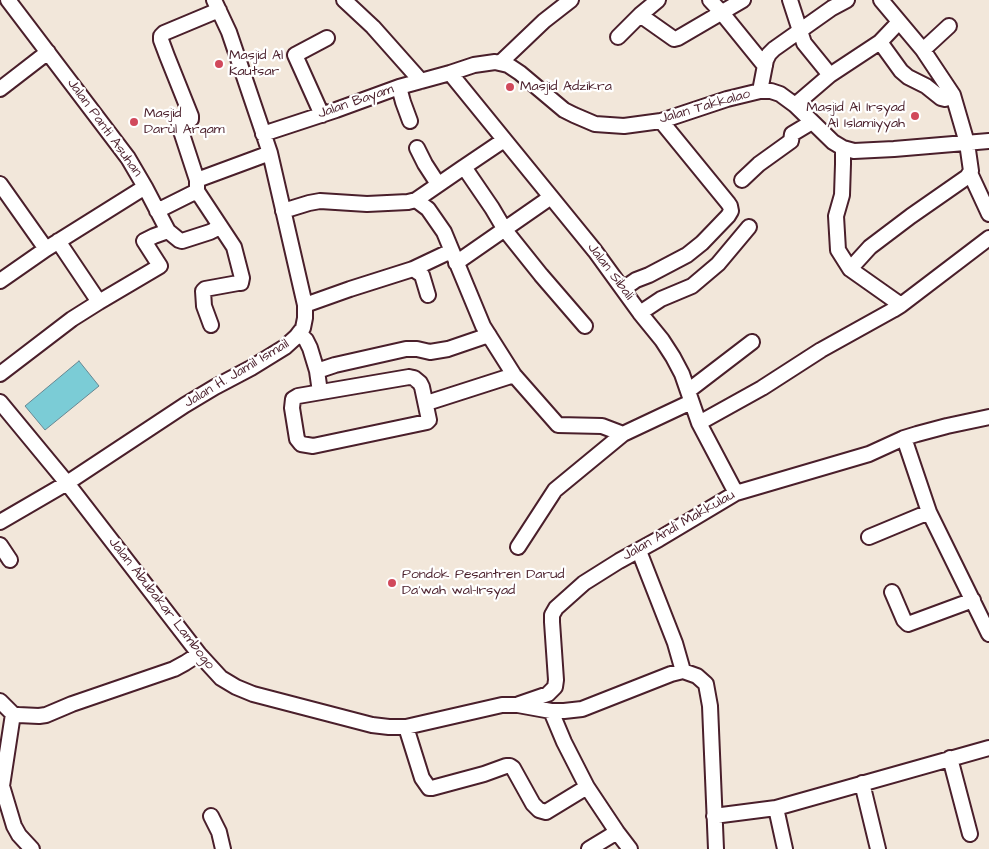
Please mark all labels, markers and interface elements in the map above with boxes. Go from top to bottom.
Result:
place label: Masjid Al Kautsar [229,48,283,80]
marker: Masjid Al Kautsar [213,58,225,70]
street label: Jalan Panti Asuhan [63,76,145,180]
place label: Masjid Adzikra [520,79,612,95]
street label: Jalan Bayam [316,81,396,123]
marker: Masjid Adzikra [504,81,516,93]
street label: Jalan Takkalao [658,86,752,128]
place label: Masjid Al Irsyad Al Islamiyyah [806,100,905,132]
place label: Masjid Darul Arqam [144,106,225,138]
marker: Masjid Al Irsyad Al Islamiyyah [909,110,921,122]
marker: Masjid Darul Arqam [128,116,140,128]
street label: Jalan Sibali [583,240,637,304]
street label: Jalan H. Jamil Ismail [182,336,292,412]
street label: Jalan Andi Makkulau [620,487,738,565]
street label: Jalan Abubakar Lambogo [104,535,218,673]
place label: Pondok Pesantren Darud Da'wah wal-Irsyad [402,567,564,600]
marker: Pondok Pesantren Darud Da'wah wal-Irsyad [386,577,398,589]

